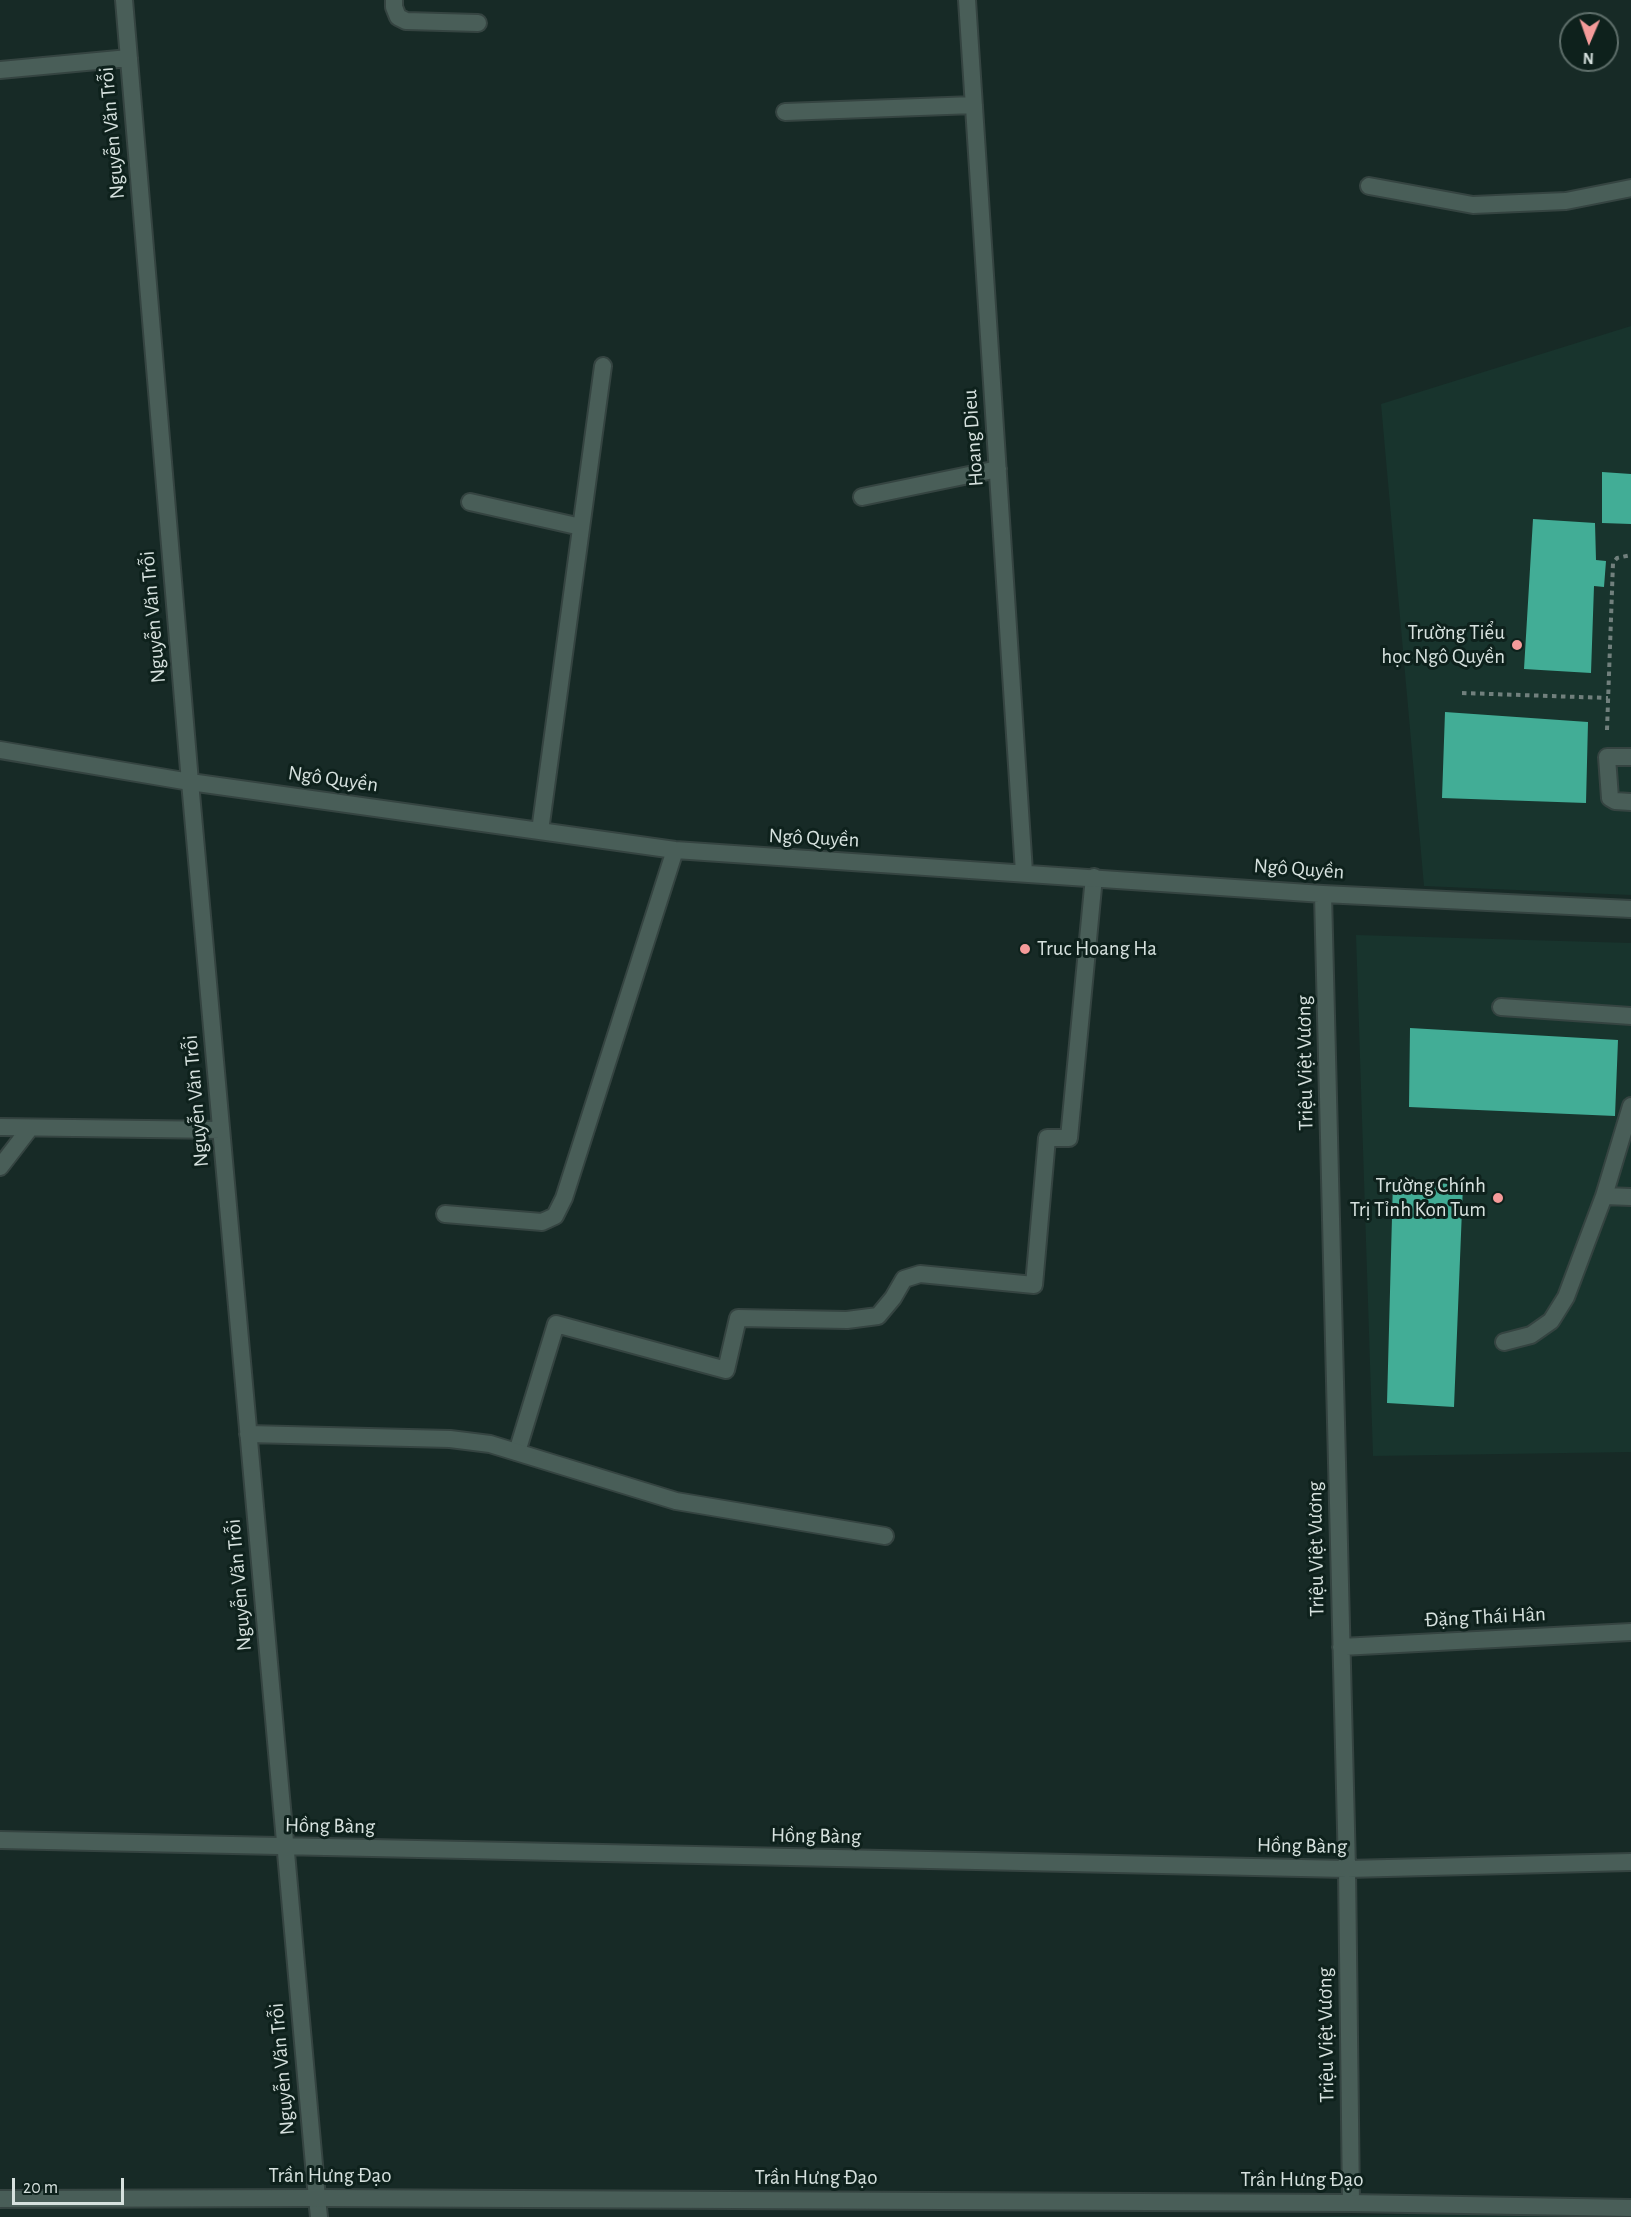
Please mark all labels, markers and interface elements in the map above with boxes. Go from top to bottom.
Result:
north arrow [1559,12,1619,72]
text: N [1583,50,1594,66]
street label: Nguyễn Văn Trỗi [94,66,130,200]
street label: Hoang Dieu [957,389,989,487]
street label: Nguyễn Văn Trỗi [135,550,171,684]
place label: Trường Tiểu học Ngô Quyền [1381,620,1505,670]
marker: Trường Tiểu học Ngô Quyền [1510,638,1524,652]
street label: Ngô Quyền [286,760,380,798]
street label: Ngô Quyền [768,823,860,853]
street label: Ngô Quyền [1253,853,1345,885]
place label: Truc Hoang Ha [1037,936,1157,962]
marker: Truc Hoang Ha [1018,942,1032,956]
street label: Triệu Việt Vương [1291,995,1319,1131]
street label: Nguyễn Văn Trỗi [178,1034,214,1168]
place label: Trường Chính Trị Tỉnh Kon Tum [1350,1173,1486,1223]
marker: Trường Chính Trị Tỉnh Kon Tum [1491,1191,1505,1205]
street label: Triệu Việt Vương [1302,1481,1330,1617]
street label: Nguyễn Văn Trỗi [221,1518,257,1652]
street label: Đặng Thái Hân [1424,1601,1546,1633]
street label: Hồng Bàng [285,1813,375,1839]
street label: Hồng Bàng [771,1823,861,1849]
street label: Hồng Bàng [1257,1833,1347,1859]
street label: Triệu Việt Vương [1312,1967,1340,2103]
street label: Nguyễn Văn Trỗi [264,2002,300,2136]
street label: Trần Hưng Đạo [268,2163,392,2189]
street label: Trần Hưng Đạo [754,2165,878,2191]
scale bar [15,2166,128,2204]
street label: Trần Hưng Đạo [1240,2167,1364,2193]
text: 20 m [23,2179,58,2197]

